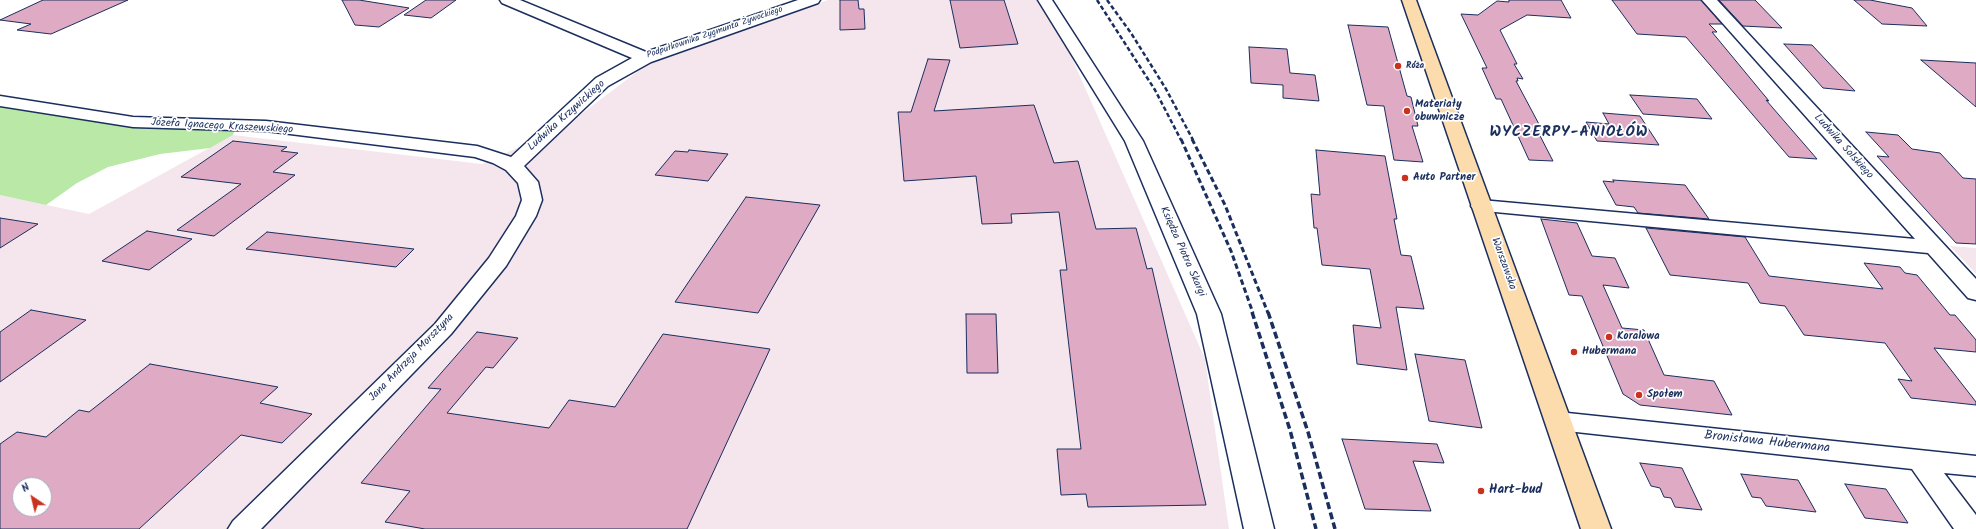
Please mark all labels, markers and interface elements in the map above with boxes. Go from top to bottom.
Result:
street label: Podpułkownika Zygmunta Żywockiego [646,5,784,61]
marker: Róża [1393,61,1403,71]
place label: Róża [1406,61,1424,71]
street label: Ludwika Krzywickiego [526,78,608,154]
place label: Materiały obuwnicze [1415,98,1464,124]
marker: Materiały obuwnicze [1402,106,1412,116]
street label: Ludwika Solskiego [1810,112,1876,182]
street label: Józefa Ignacego Kraszewskiego [150,117,294,137]
district label: WYCZERPY-ANIOŁÓW [1489,124,1649,142]
place label: Auto Partner [1413,171,1476,185]
marker: Auto Partner [1400,173,1410,183]
street label: Księdza Piotra Skargi [1156,205,1208,299]
street label: Warszawska [1487,236,1519,292]
street label: Jana Andrzeja Morsztyna [367,311,457,405]
place label: Koralowa [1617,330,1660,344]
marker: Koralowa [1604,332,1614,342]
place label: Hubermana [1582,345,1636,359]
marker: Hubermana [1569,347,1579,357]
place label: Społem [1647,388,1683,402]
marker: Społem [1634,390,1644,400]
street label: Bronisława Hubermana [1703,429,1831,457]
north arrow [12,477,52,517]
text: N [18,479,34,497]
place label: Hart-bud [1489,483,1542,499]
marker: Hart-bud [1476,486,1486,496]

